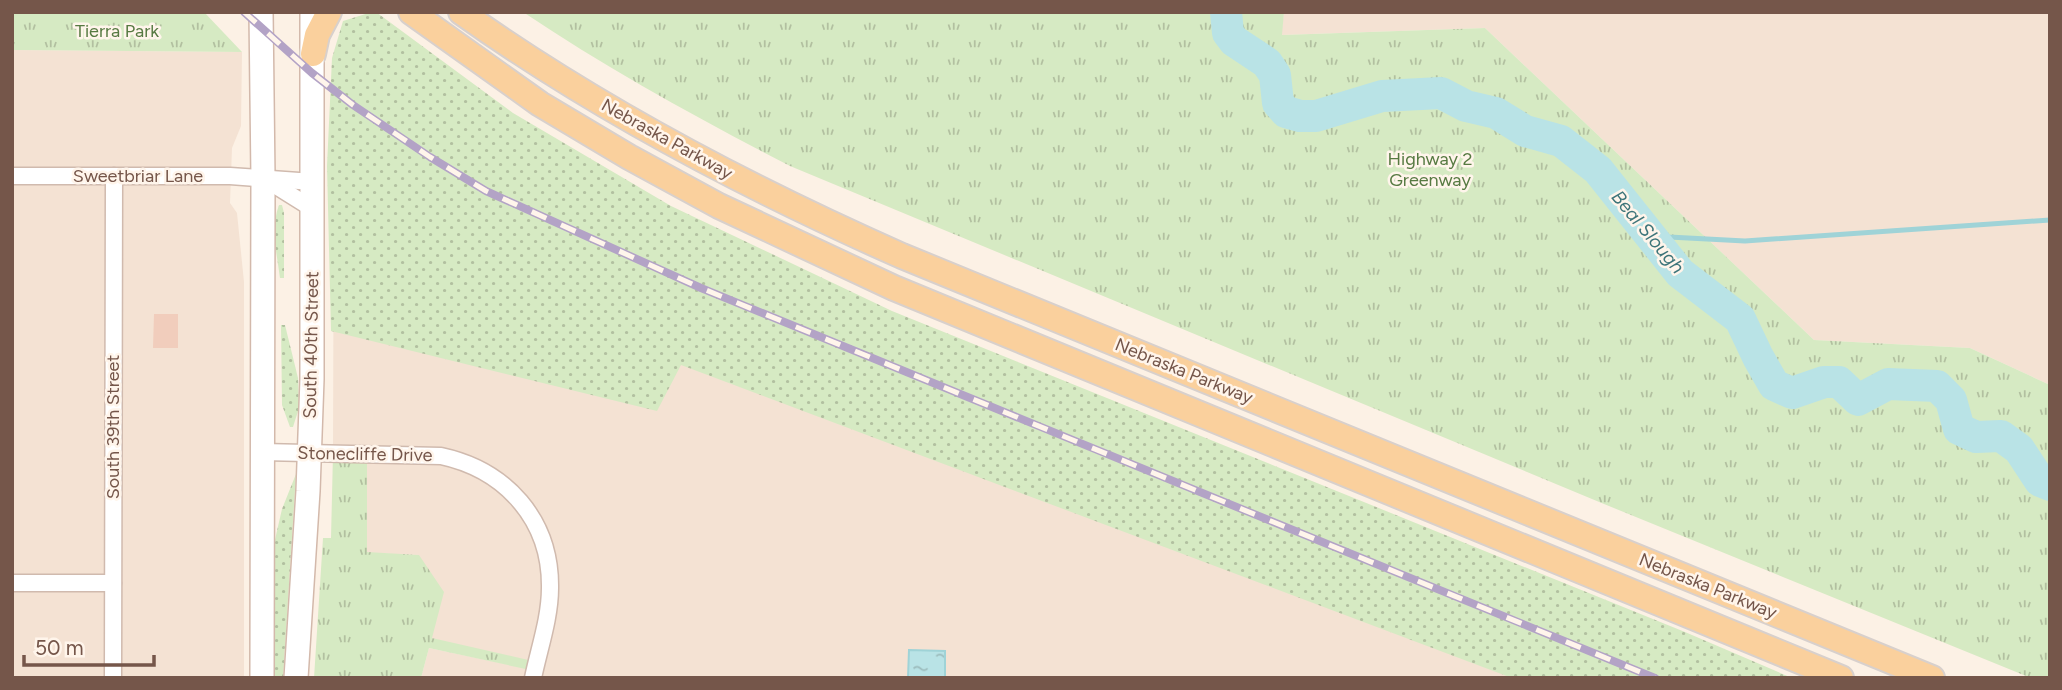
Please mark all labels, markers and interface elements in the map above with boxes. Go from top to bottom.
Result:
park label: Tierra Park [75,20,159,42]
street label: Nebraska Parkway [597,94,737,184]
park label: Highway 2 Greenway [1387,148,1473,191]
street label: Sweetbriar Lane [73,165,203,187]
water label: Beal Slough [1607,186,1690,279]
street label: South 40th Street [299,271,323,419]
street label: Nebraska Parkway [1112,333,1257,409]
street label: South 39th Street [102,355,124,499]
street label: Stonecliffe Drive [297,442,433,466]
street label: Nebraska Parkway [1636,548,1781,624]
scale bar [24,624,154,668]
text: 50 m [35,635,84,660]

